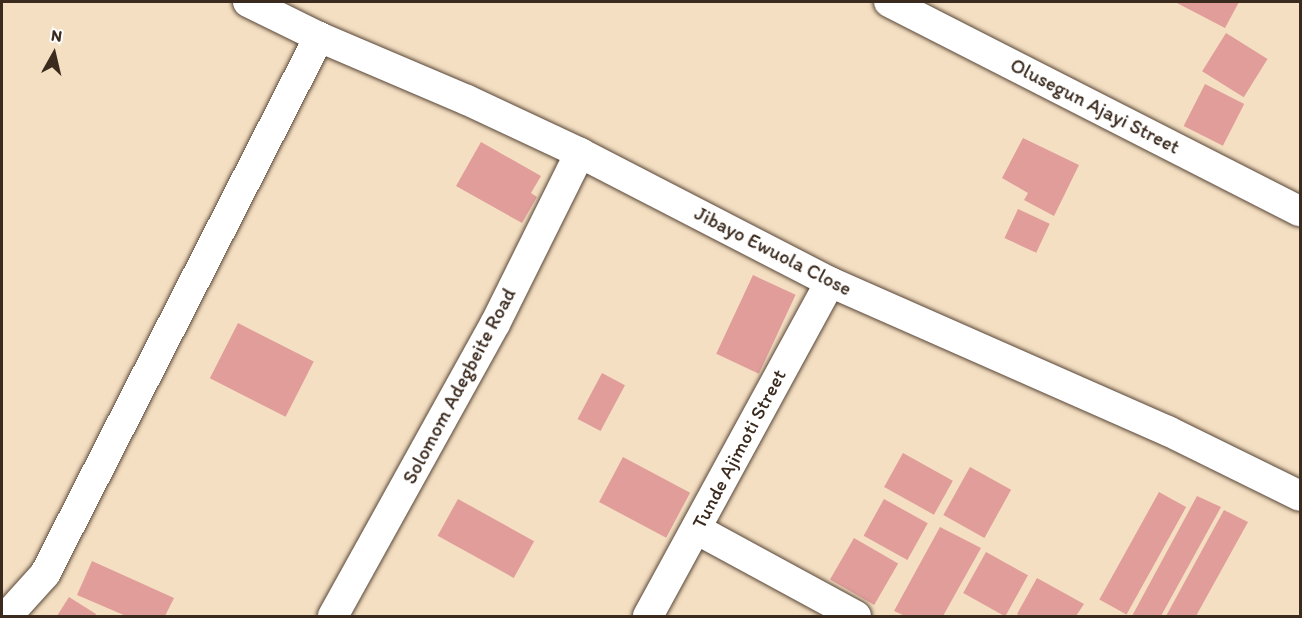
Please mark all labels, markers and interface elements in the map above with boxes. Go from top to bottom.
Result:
north arrow [24,24,84,84]
text: N [50,26,63,46]
street label: Olusegun Ajayi Street [1006,53,1184,159]
street label: Jibayo Ewuola Close [691,201,855,301]
street label: Solomom Adegbeite Road [397,284,521,488]
street label: Tunde Ajimoti Street [687,366,791,532]

